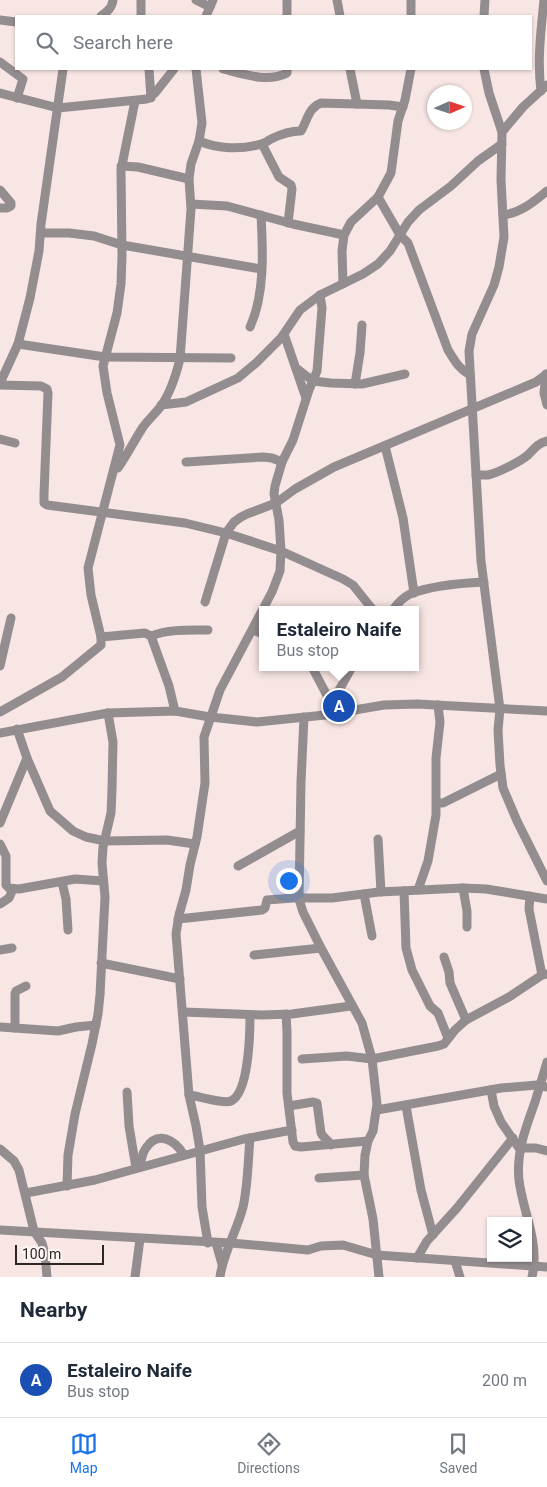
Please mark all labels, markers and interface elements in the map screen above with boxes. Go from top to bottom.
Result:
search box [15,15,532,70]
icon: search [33,29,61,57]
text: Search here [73,31,173,54]
north arrow [427,85,472,130]
popup [259,606,419,671]
text: Estaleiro Naife [277,618,401,641]
text: Bus stop [277,641,339,660]
pin: A [323,687,355,725]
your location [276,868,302,894]
map controls [487,1217,532,1262]
button: layers [487,1217,532,1262]
scale bar [15,1242,104,1265]
text: 100 m [22,1246,61,1262]
text: Nearby [20,1298,87,1322]
text: Estaleiro Naife [67,1359,192,1382]
text: A [31,1371,41,1390]
text: 200 m [482,1371,527,1390]
text: Bus stop [67,1382,129,1401]
tab: Map [70,1430,98,1476]
tab: Directions [237,1430,300,1476]
tab: Saved [439,1430,477,1476]

